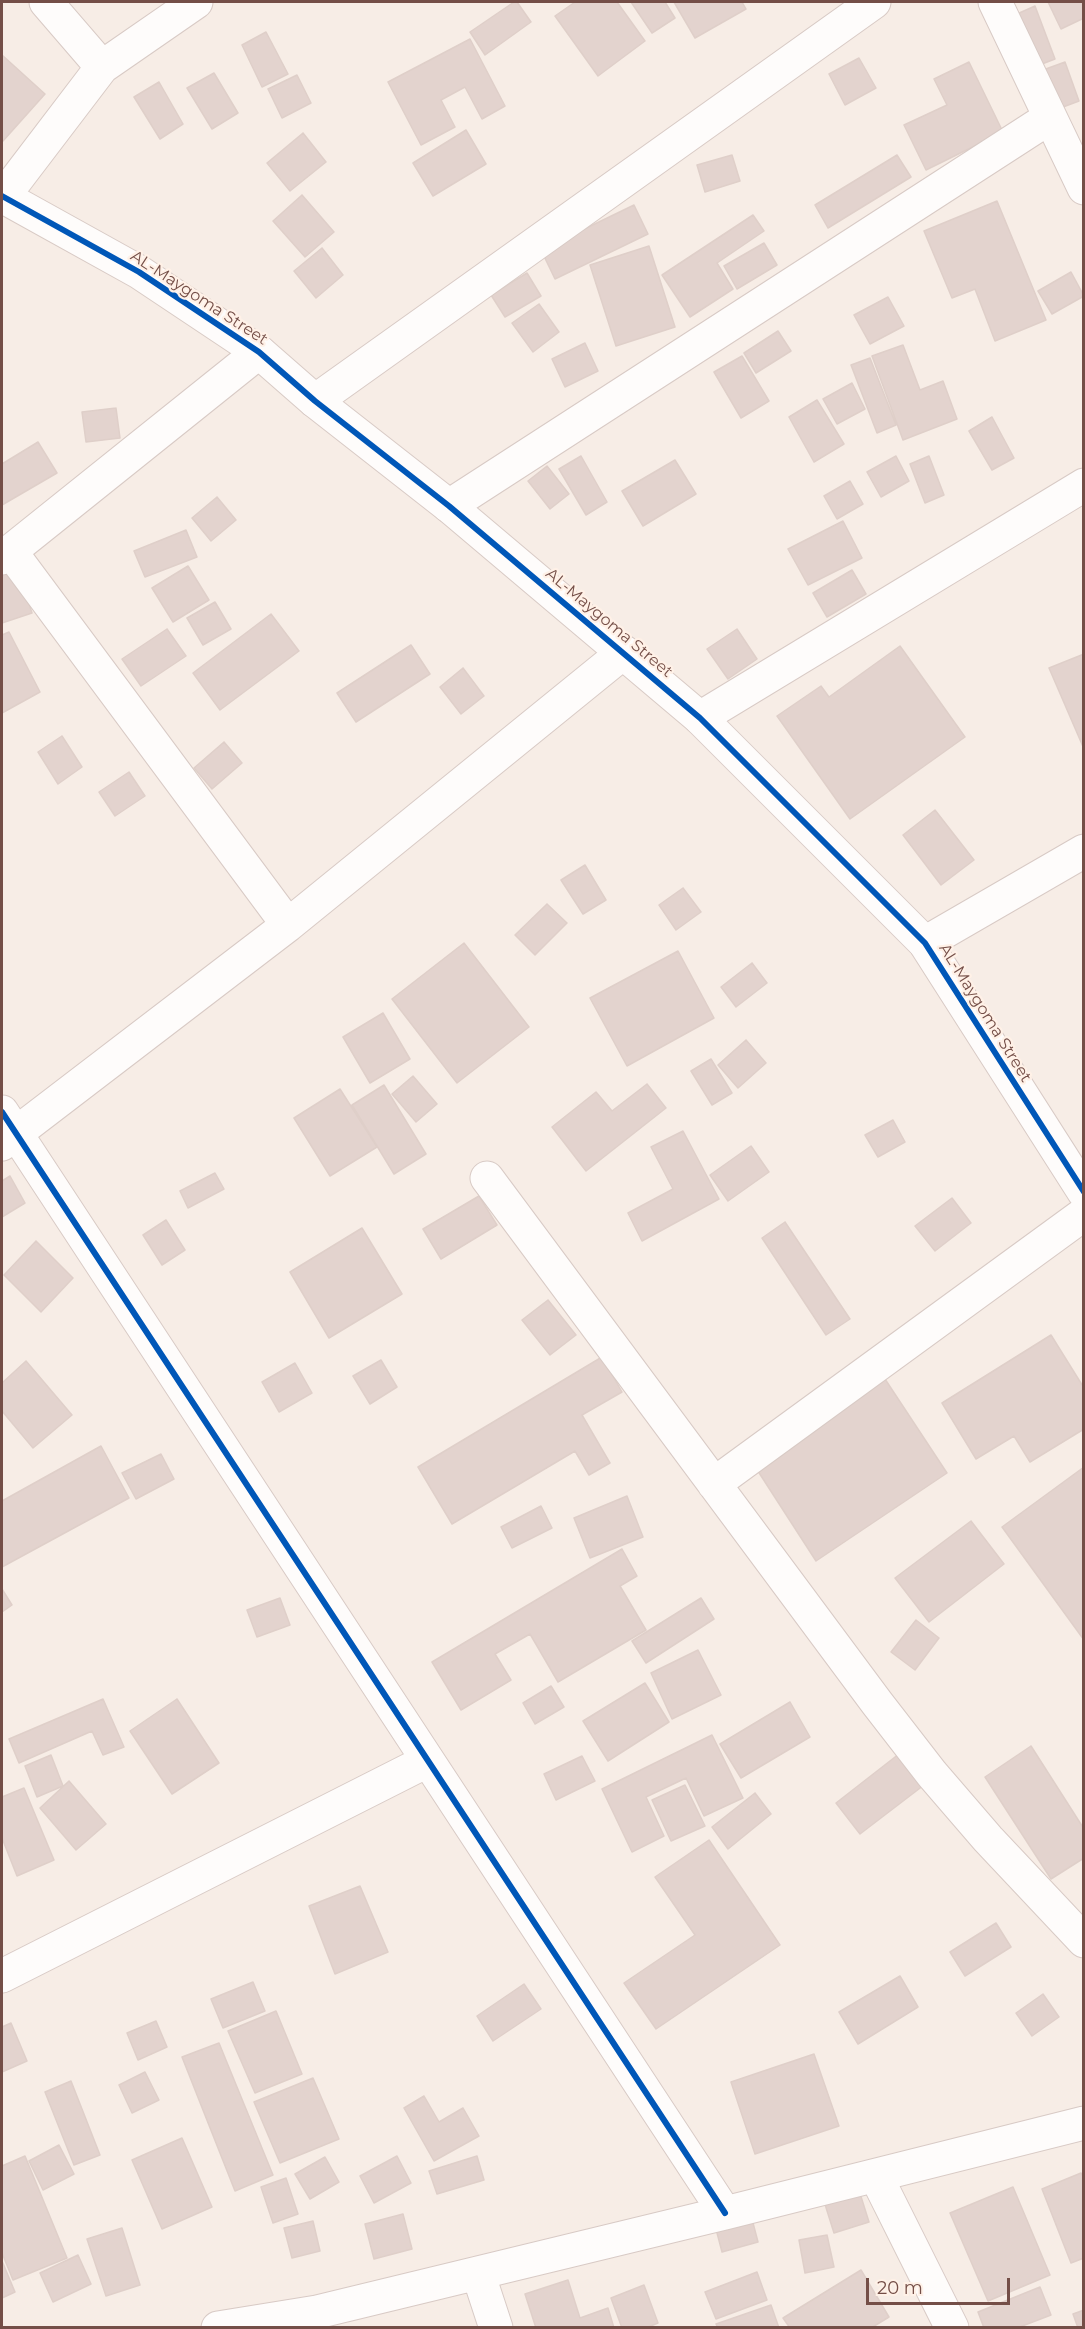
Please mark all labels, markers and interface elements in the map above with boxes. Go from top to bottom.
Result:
street label: AL-Maygoma Street [127,246,271,350]
street label: AL-Maygoma Street [542,564,676,682]
street label: AL-Maygoma Street [935,940,1035,1086]
scale bar [869,2266,1013,2304]
text: 20 m [877,2277,923,2299]

